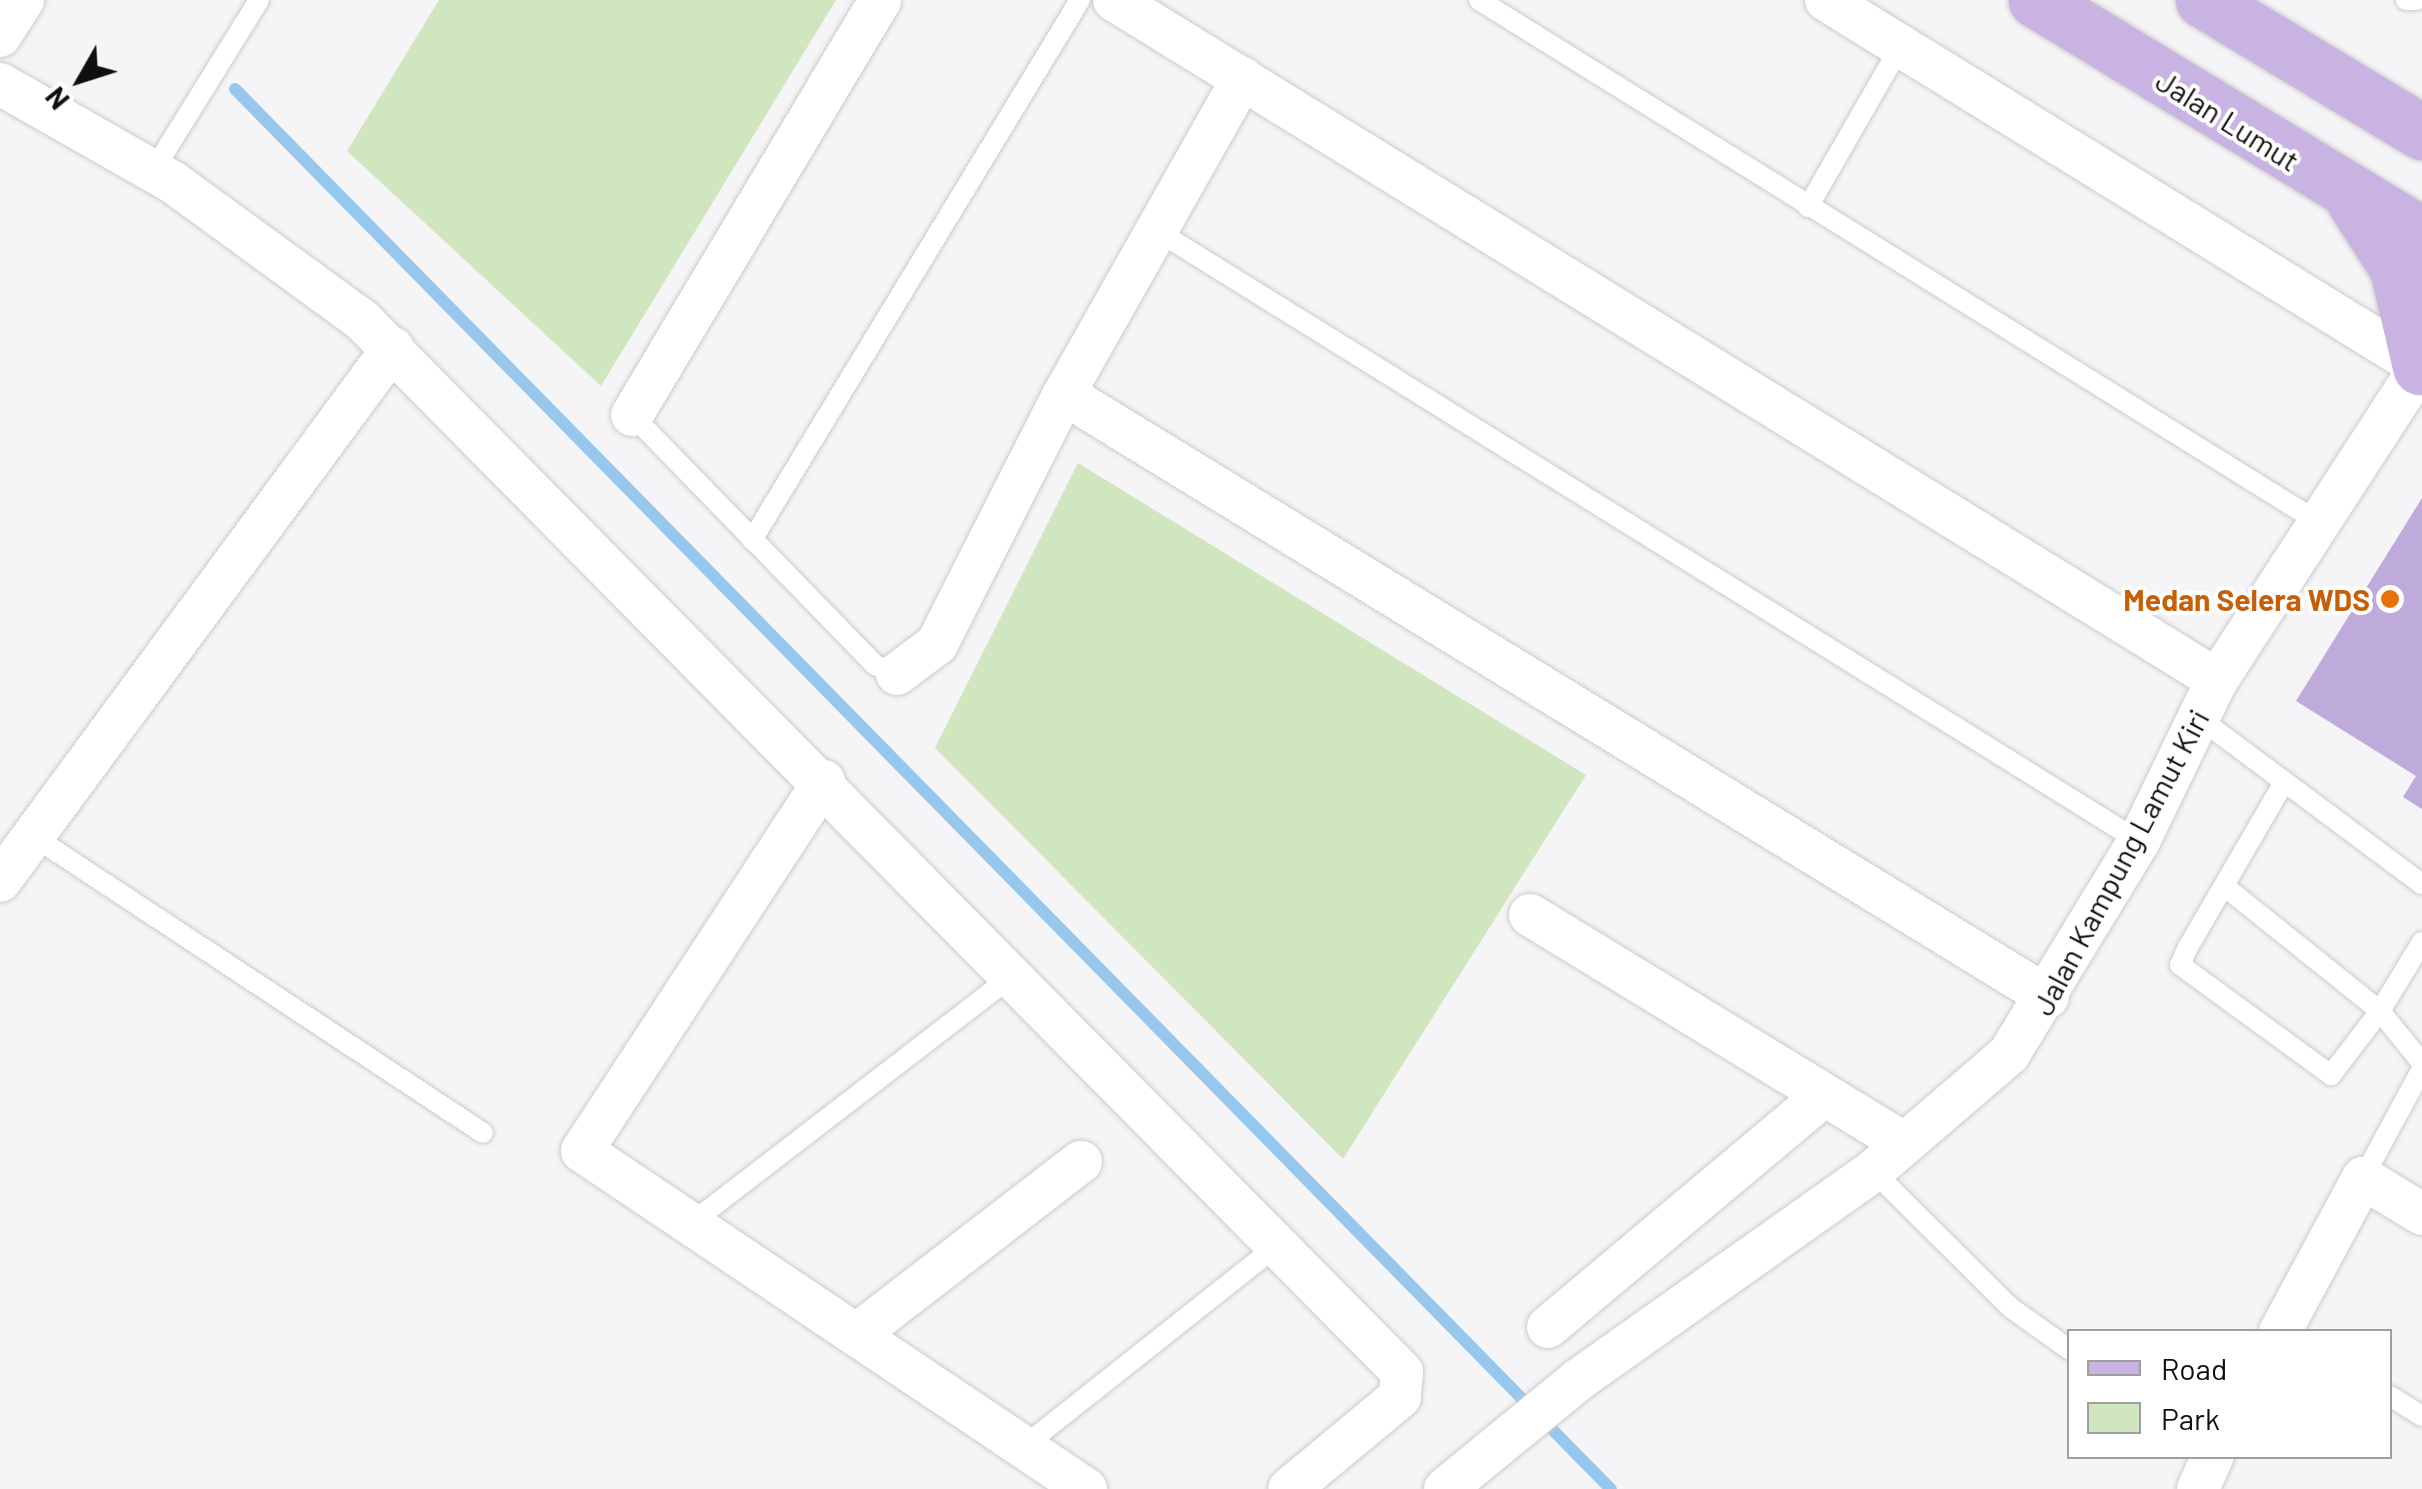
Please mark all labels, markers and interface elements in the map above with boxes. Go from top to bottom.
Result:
north arrow [30,30,130,130]
street label: Jalan Lumut [2150,62,2306,178]
text: N [38,81,76,117]
place label: Medan Selera WDS [2123,581,2370,617]
marker: Medan Selera WDS [2379,588,2401,610]
street label: Jalan Kampung Lamut Kiri [2024,703,2216,1021]
legend [2067,1329,2392,1459]
text: Road [2161,1350,2227,1386]
text: Park [2161,1400,2220,1436]

